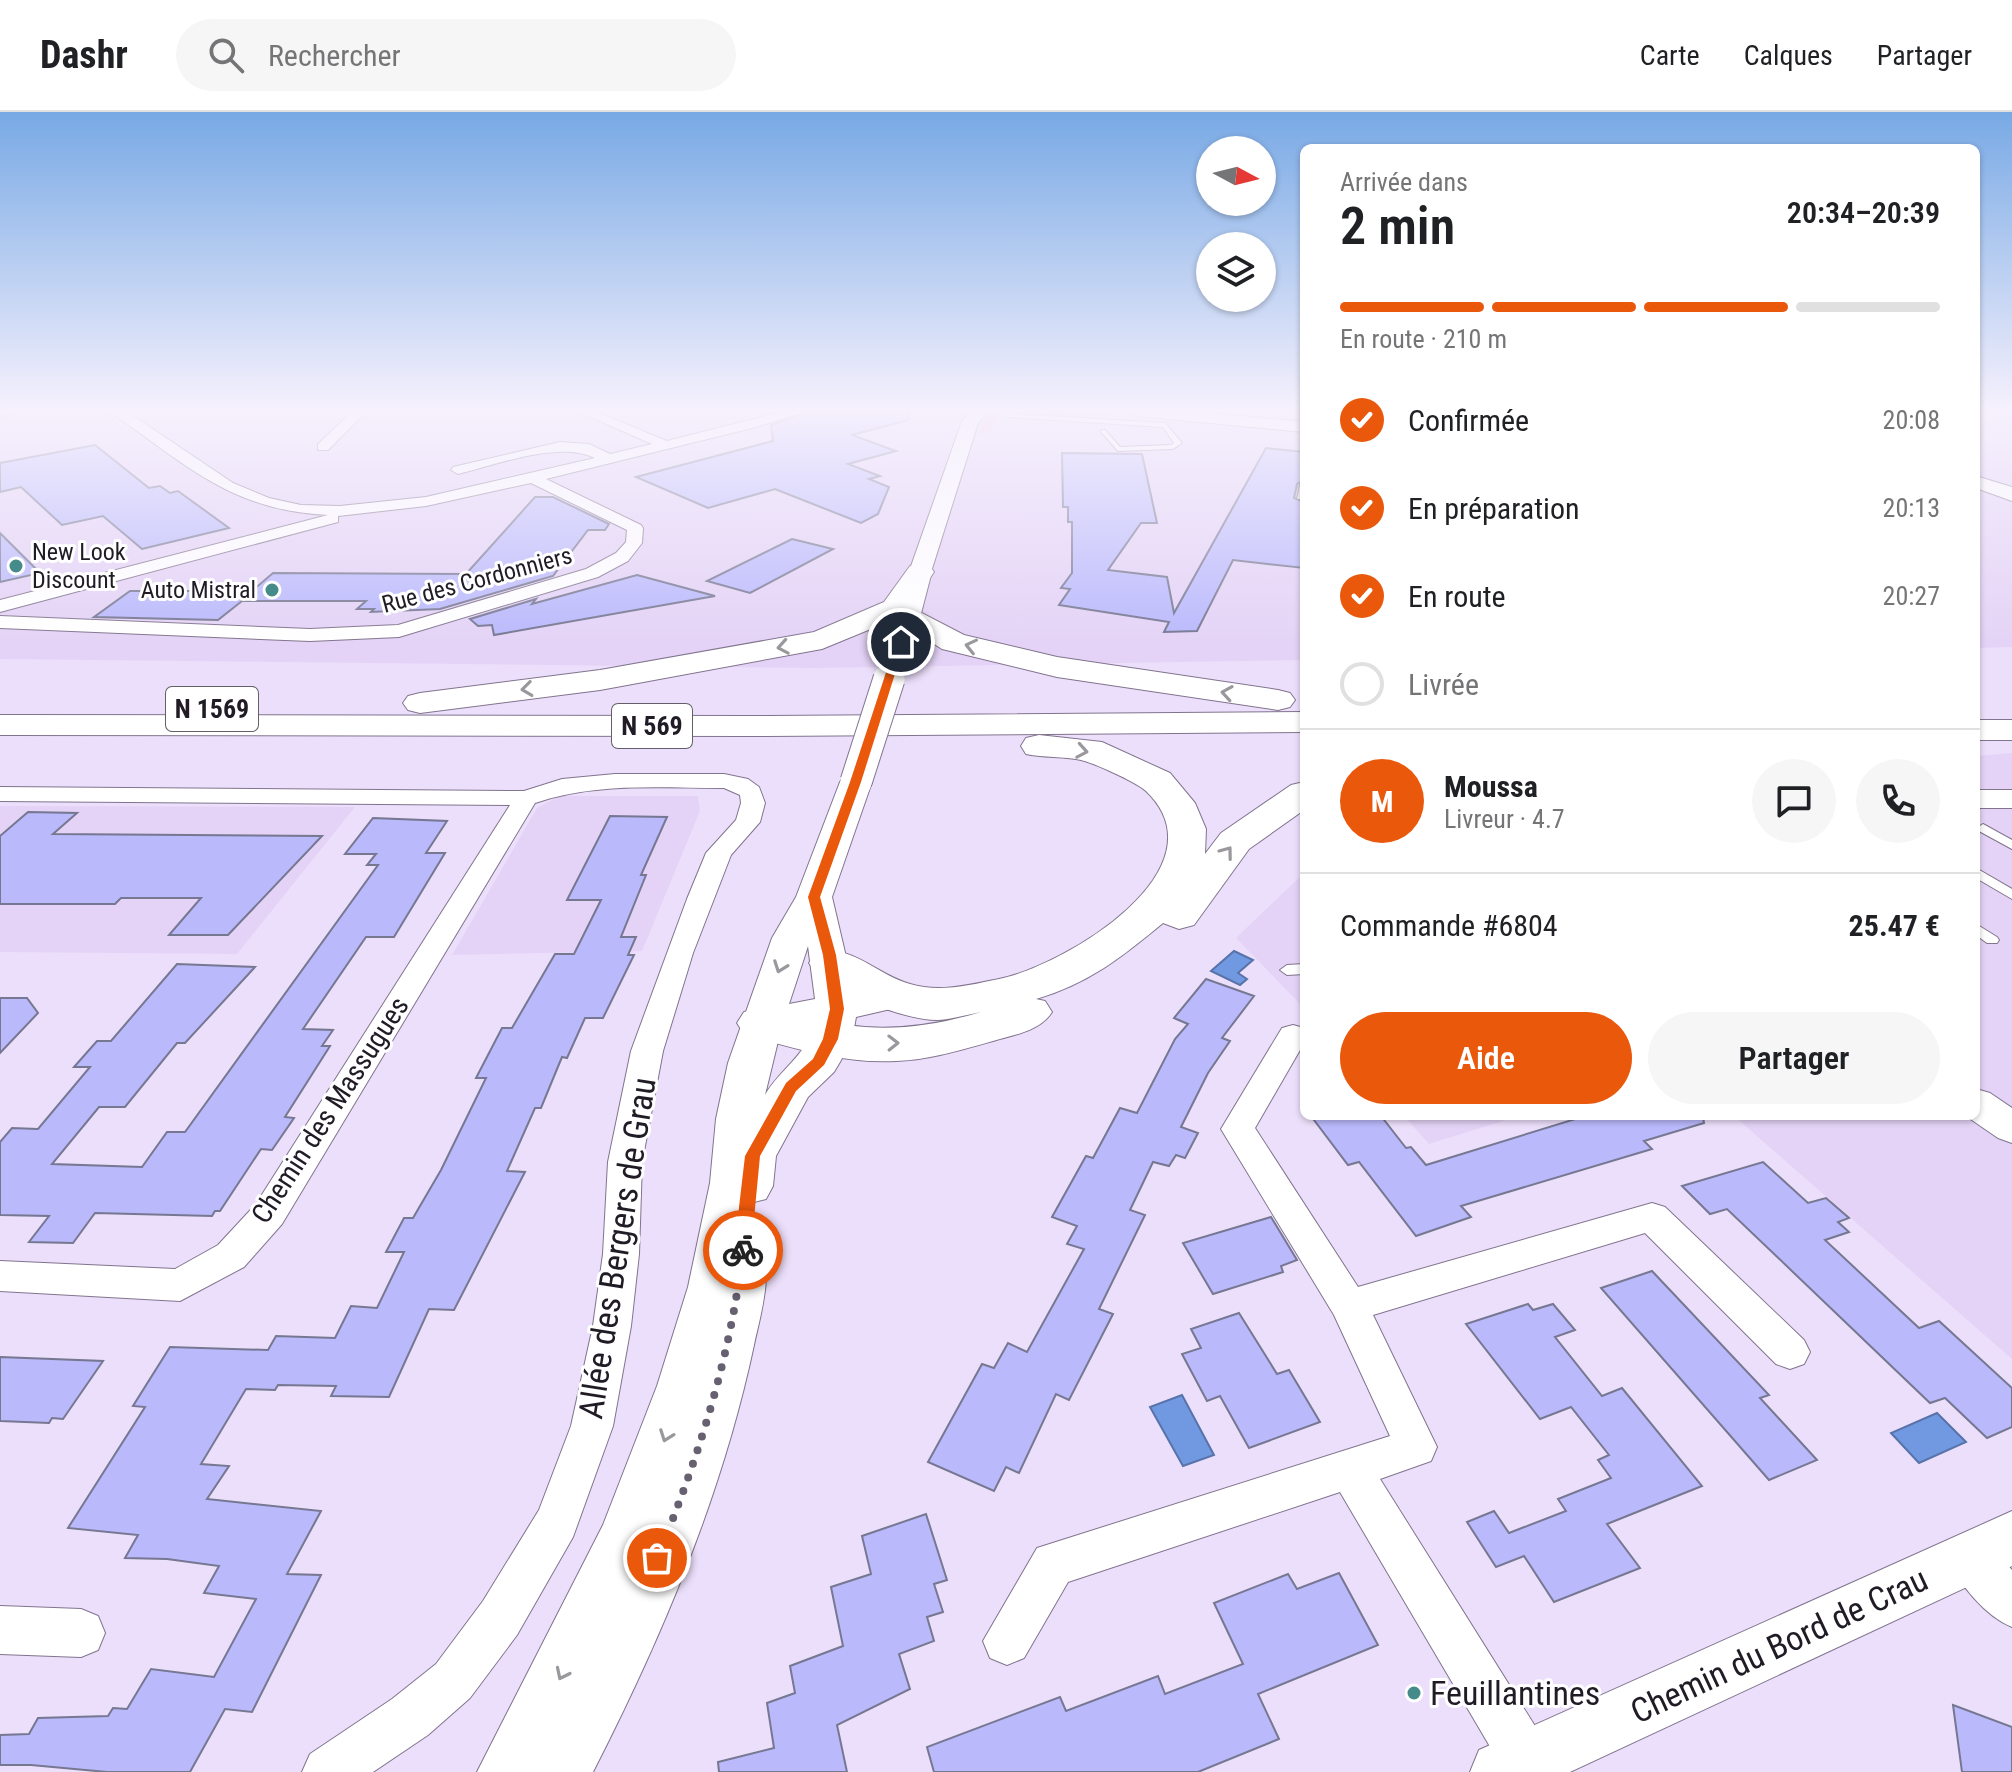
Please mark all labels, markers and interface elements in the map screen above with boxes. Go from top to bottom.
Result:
search box [176,19,736,91]
text: Dashr [40,33,128,77]
icon: search [204,33,248,77]
text: Rechercher [268,38,401,73]
text: Carte [1640,39,1700,72]
text: Calques [1744,39,1833,72]
text: Partager [1877,39,1972,72]
north arrow [1196,136,1276,216]
map controls [1196,136,1276,312]
text: Arrivée dans [1340,167,1468,197]
text: 20:34–20:39 [1787,195,1940,230]
text: 2 min [1340,196,1455,257]
button: layers [1196,232,1276,312]
text: En route · 210 m [1340,324,1507,354]
icon: check [1340,398,1384,442]
text: Confirmée [1408,403,1529,438]
text: 20:08 [1883,405,1940,435]
icon: check [1340,486,1384,530]
text: En préparation [1408,491,1580,526]
text: 20:13 [1883,493,1940,523]
place label: New Look Discount [32,538,126,594]
street label: Rue des Cordonniers [379,541,575,619]
marker: New Look Discount [7,557,25,575]
icon: check [1340,574,1384,618]
place label: Auto Mistral [141,576,256,604]
text: En route [1408,579,1506,614]
marker: Auto Mistral [263,581,281,599]
text: 20:27 [1883,581,1940,611]
pin [867,608,935,676]
icon: home [879,620,923,664]
one-way arrow [776,637,790,654]
one-way arrow [965,638,979,655]
text: Livrée [1408,667,1479,702]
one-way arrow [520,681,533,698]
one-way arrow [1220,685,1234,702]
road number: N 1569 [166,687,258,731]
road number: N 569 [612,704,692,748]
one-way arrow [1075,742,1088,759]
button: chat [1752,759,1836,843]
button: phone [1856,759,1940,843]
text: Moussa [1444,769,1538,804]
text: M [1371,784,1393,819]
text: Livreur · 4.7 [1444,804,1565,834]
one-way arrow [1218,846,1232,861]
text: Commande #6804 [1340,908,1558,943]
text: 25.47 € [1849,908,1940,943]
one-way arrow [773,960,790,974]
street label: Chemin des Massugues [245,991,415,1229]
button: Aide [1340,1012,1632,1104]
button: Partager [1648,1012,1940,1104]
one-way arrow [887,1034,900,1052]
street label: Allée des Bergers de Grau [570,1074,664,1422]
courier [703,1210,783,1290]
icon: bike [721,1228,765,1272]
one-way arrow [659,1428,676,1442]
pin [623,1524,691,1592]
icon: bag [635,1536,679,1580]
street label: Chemin du Bord de Crau [1624,1559,1934,1731]
one-way arrow [556,1665,572,1680]
place label: Feuillantines [1430,1673,1600,1713]
marker: Feuillantines [1405,1684,1423,1702]

